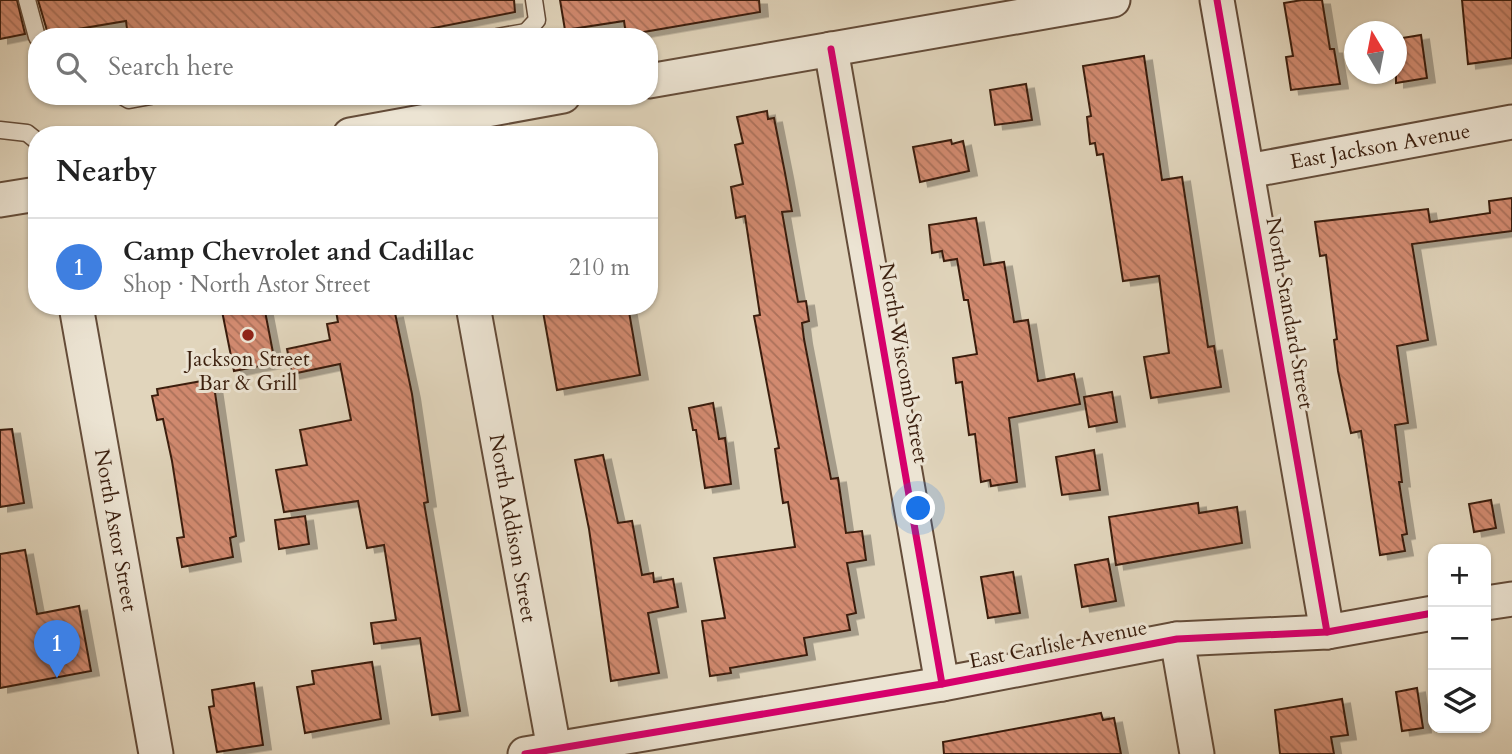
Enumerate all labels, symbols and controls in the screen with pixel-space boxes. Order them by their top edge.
north arrow [1344,21,1407,84]
search box [28,28,658,105]
icon: search [52,48,90,86]
text: Search here [108,49,234,84]
street label: East Jackson Avenue [1288,116,1472,177]
text: Nearby [56,151,157,192]
street label: North Standard Street [1258,215,1321,412]
text: Camp Chevrolet and Cadillac [123,234,474,269]
text: 1 [73,252,85,283]
text: 210 m [569,252,630,283]
street label: North Wiscomb Street [872,261,935,466]
text: Shop · North Astor Street [123,269,370,300]
marker: Jackson Street Bar & Grill [240,327,256,343]
place label: Jackson Street Bar & Grill [183,345,310,398]
street label: North Addison Street [482,432,543,625]
street label: North Astor Street [87,447,144,614]
your location [901,491,935,525]
map controls [1428,544,1491,733]
button: + [1428,544,1491,607]
button: − [1428,607,1491,670]
street label: East Carlisle Avenue [966,613,1150,676]
pin: 1 [34,620,80,678]
button: layers [1428,670,1491,733]

